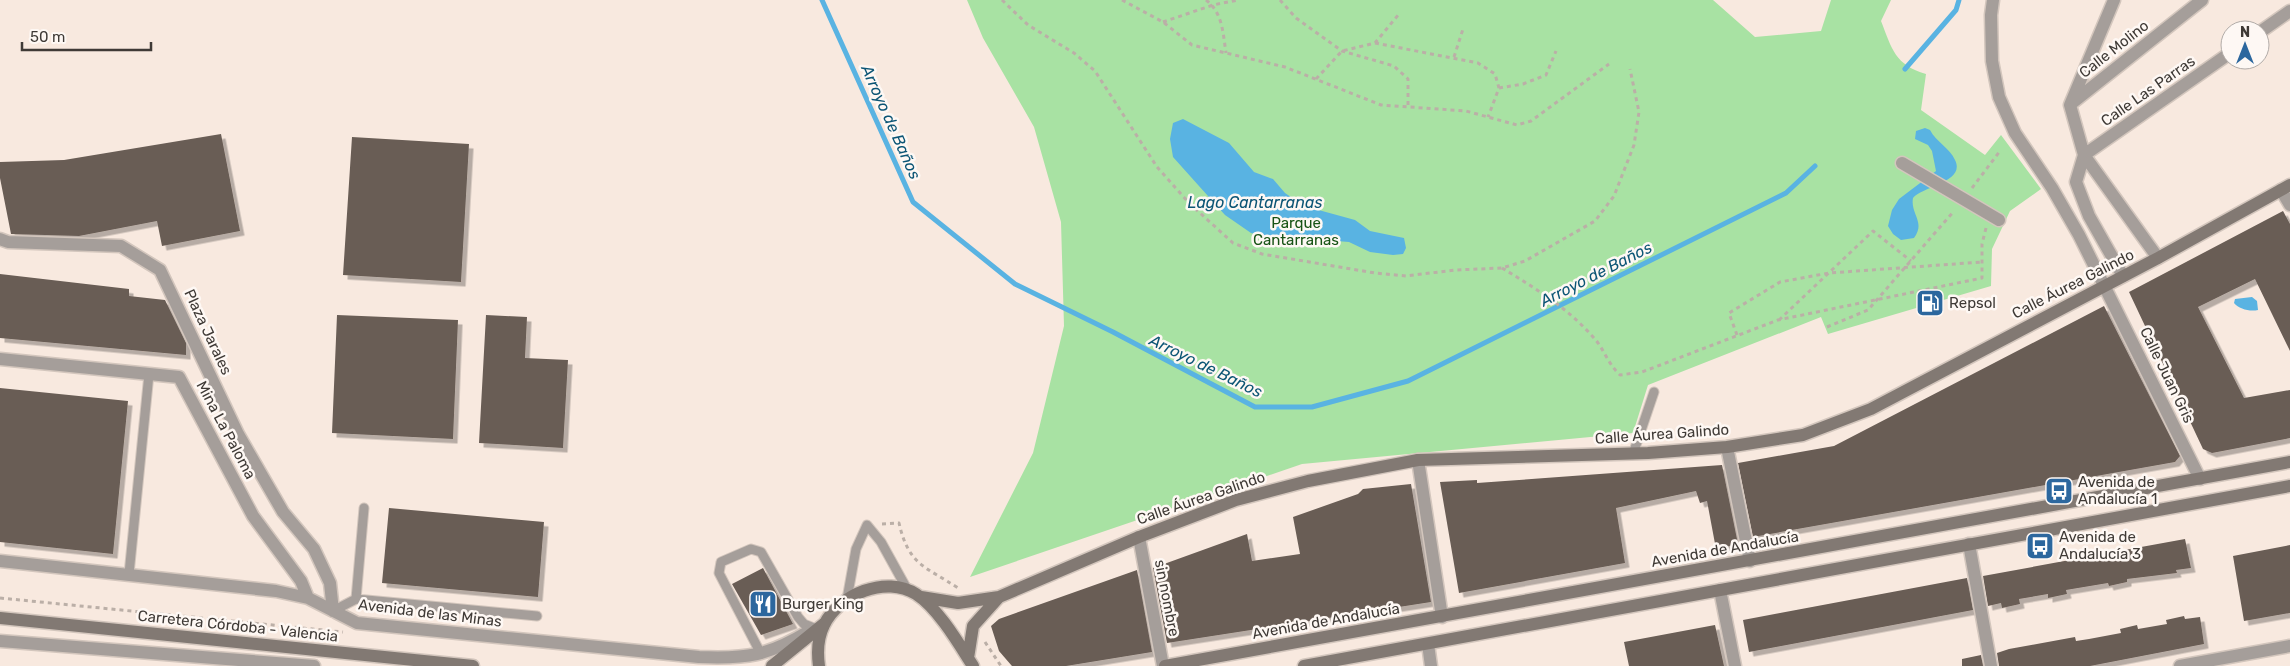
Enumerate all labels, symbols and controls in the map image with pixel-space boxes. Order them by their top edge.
street label: Calle Molino [2076,16,2152,82]
scale bar [22,20,151,52]
north arrow [2220,20,2270,70]
text: N [2240,24,2250,41]
text: 50 m [30,28,65,46]
street label: Calle Las Parras [2098,52,2199,130]
water label: Arroyo de Baños [857,61,925,182]
water label: Lago Cantarranas [1188,193,1322,212]
park label: Parque Cantarranas [1253,214,1339,249]
water label: Arroyo de Baños [1536,238,1655,311]
street label: Calle Áurea Galindo [2009,245,2137,323]
street label: Plaza Jarales [180,286,236,378]
fuel station icon: Repsol [1915,288,1945,318]
place label: Repsol [1949,294,1996,312]
street label: Calle Juan Gris [2136,324,2198,426]
water label: Arroyo de Baños [1146,330,1265,401]
street label: Mina La Paloma [193,378,259,482]
street label: Calle Áurea Galindo [1594,420,1730,448]
street label: Calle Áurea Galindo [1134,468,1268,528]
place label: Avenida de Andalucía 1 [2078,473,2157,508]
bus stop icon: Avenida de Andalucía 1 [2044,476,2074,506]
street label: Avenida de Andalucía [1650,527,1800,571]
place label: Avenida de Andalucía 3 [2059,528,2141,563]
bus stop icon: Avenida de Andalucía 3 [2025,531,2055,561]
street label: sin nombre [1151,558,1183,638]
restaurant icon: Burger King [748,589,778,619]
street label: Avenida de las Minas [357,595,503,631]
place label: Burger King [782,595,864,613]
street label: Avenida de Andalucía [1251,599,1401,643]
street label: Carretera Córdoba - Valencia [137,607,339,645]

